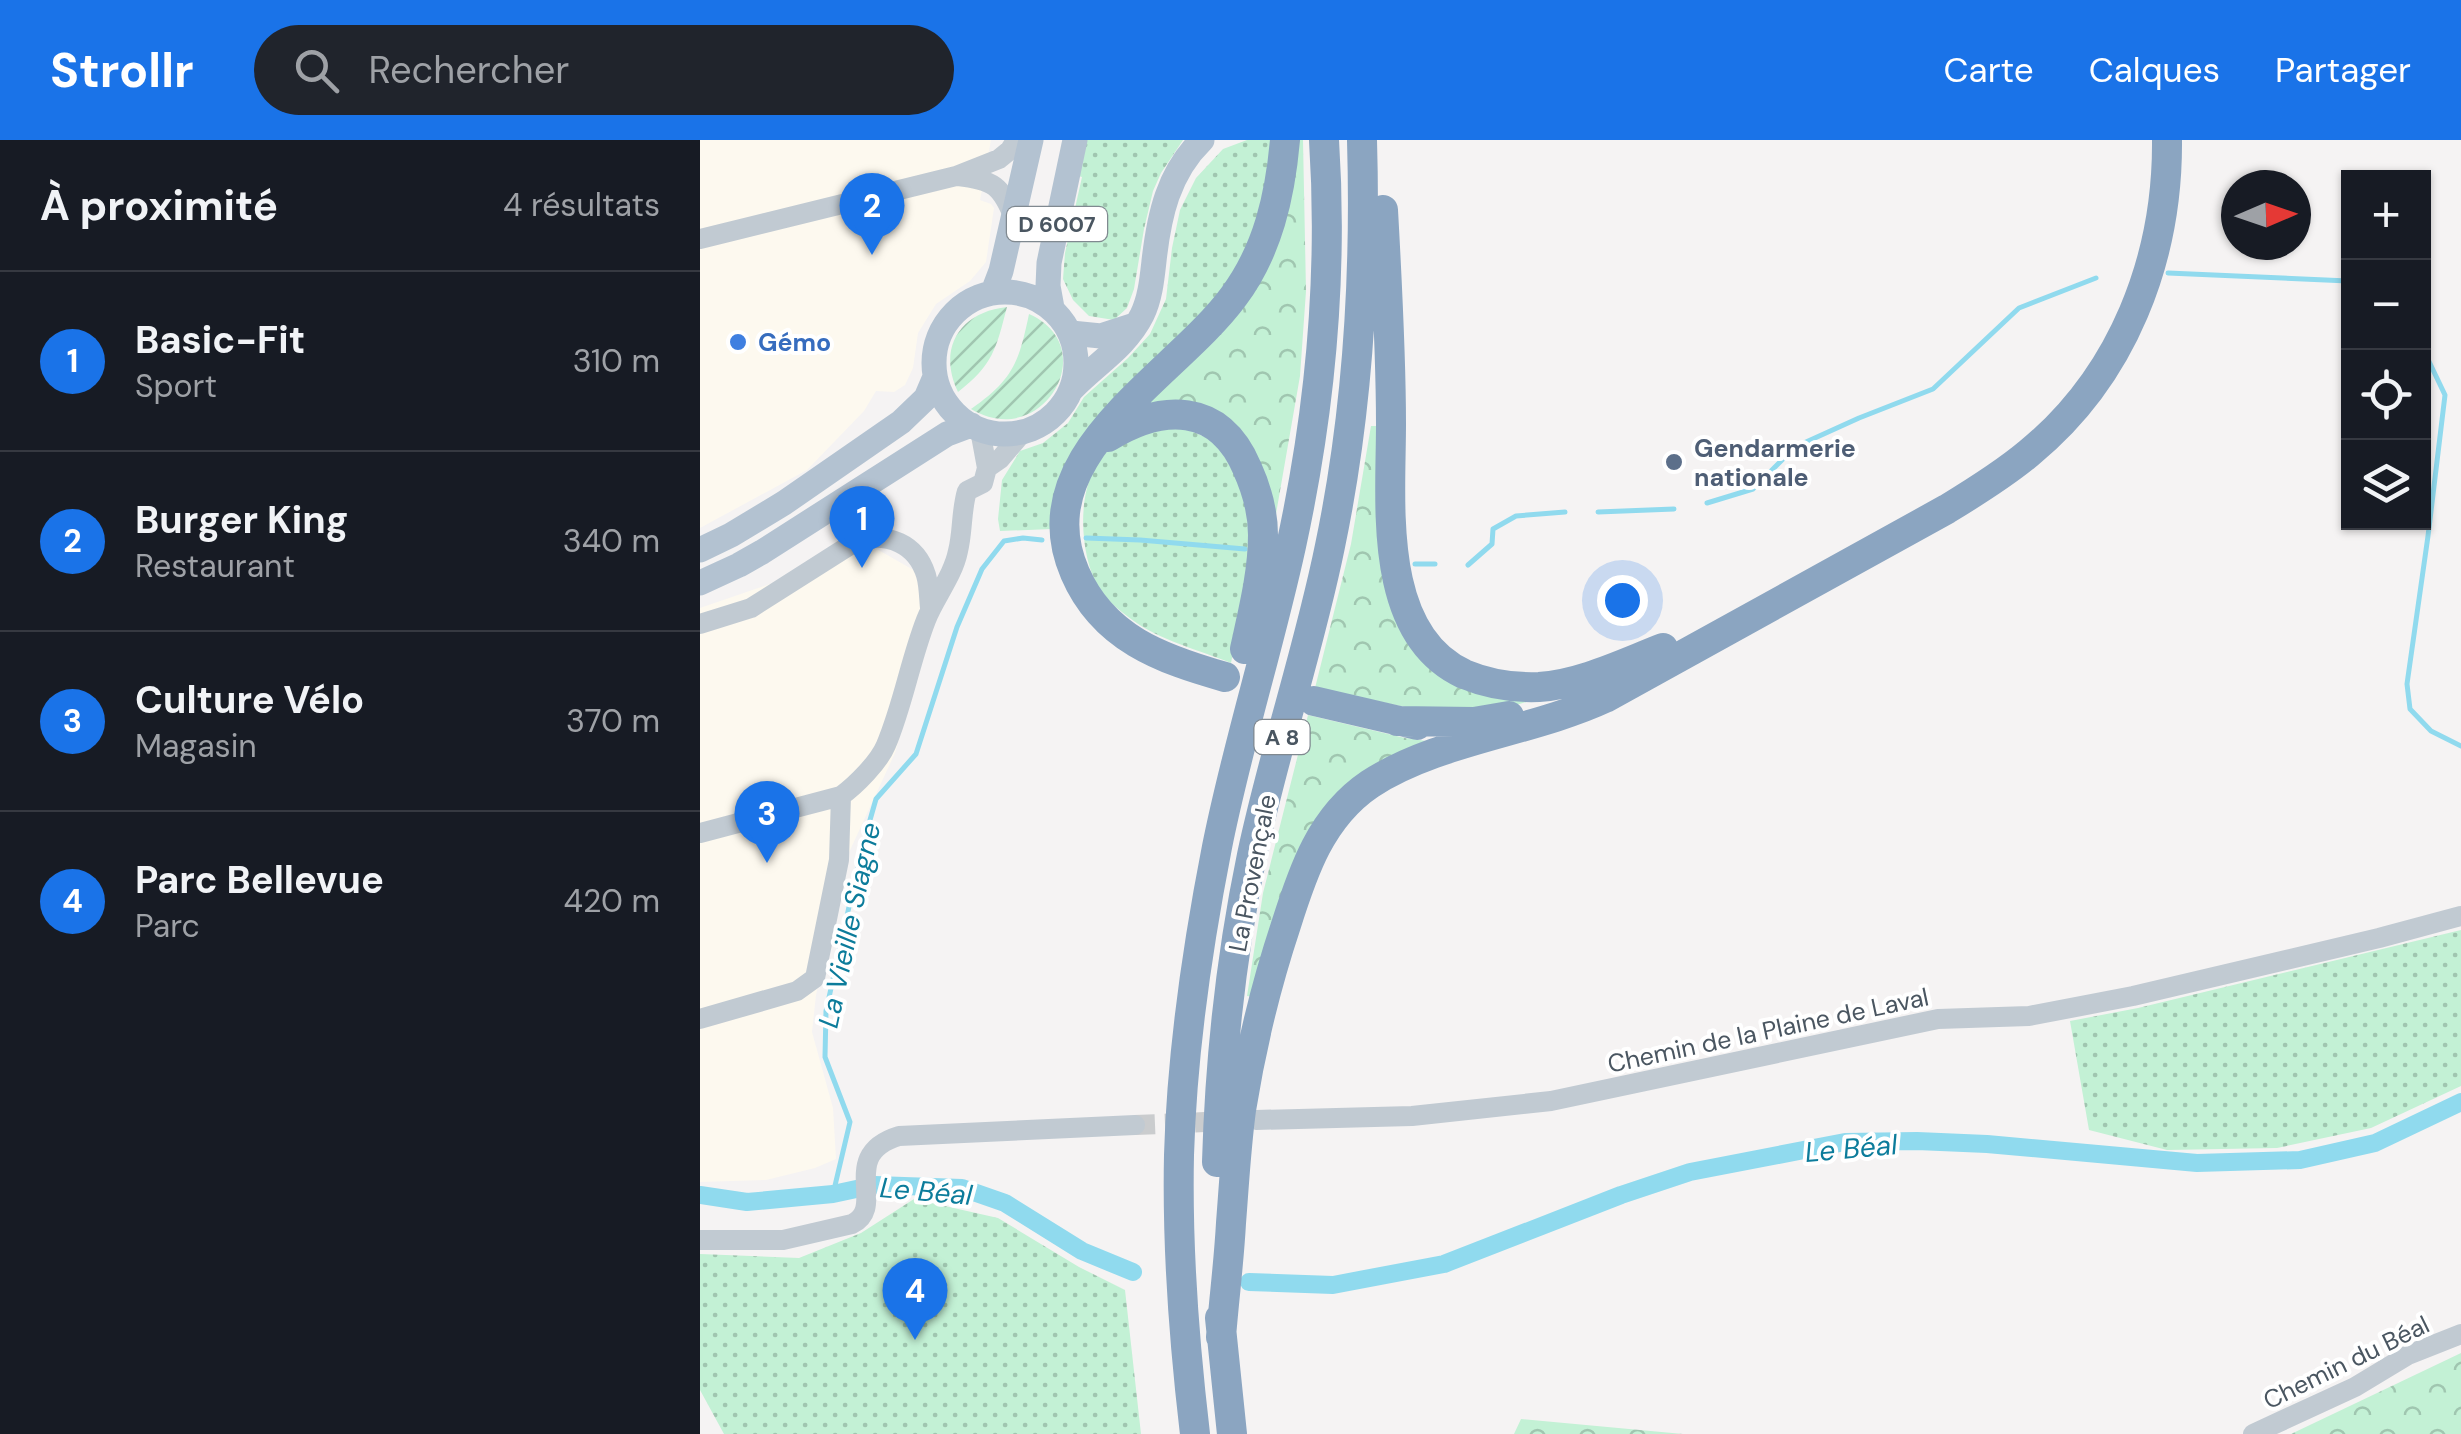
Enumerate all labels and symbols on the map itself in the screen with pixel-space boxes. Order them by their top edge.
north arrow [2221,170,2311,260]
pin: 2 [840,172,904,255]
road number: D 6007 [1007,207,1107,241]
place label: Gémo [758,326,831,359]
marker: Gémo [727,331,749,353]
place label: Gendarmerie nationale [1694,432,1856,494]
marker: Gendarmerie nationale [1663,451,1685,473]
pin: 1 [830,486,894,568]
your location [1597,575,1648,626]
road number: A 8 [1254,720,1310,754]
pin: 3 [734,780,800,863]
street label: La Provençale [1221,792,1284,955]
water label: La Vieille Siagne [810,819,889,1031]
street label: Chemin de la Plaine de Laval [1604,980,1932,1081]
water label: Le Béal [1803,1126,1900,1171]
water label: Le Béal [878,1169,974,1214]
pin: 4 [882,1258,948,1340]
street label: Chemin du Béal [2258,1308,2435,1417]

